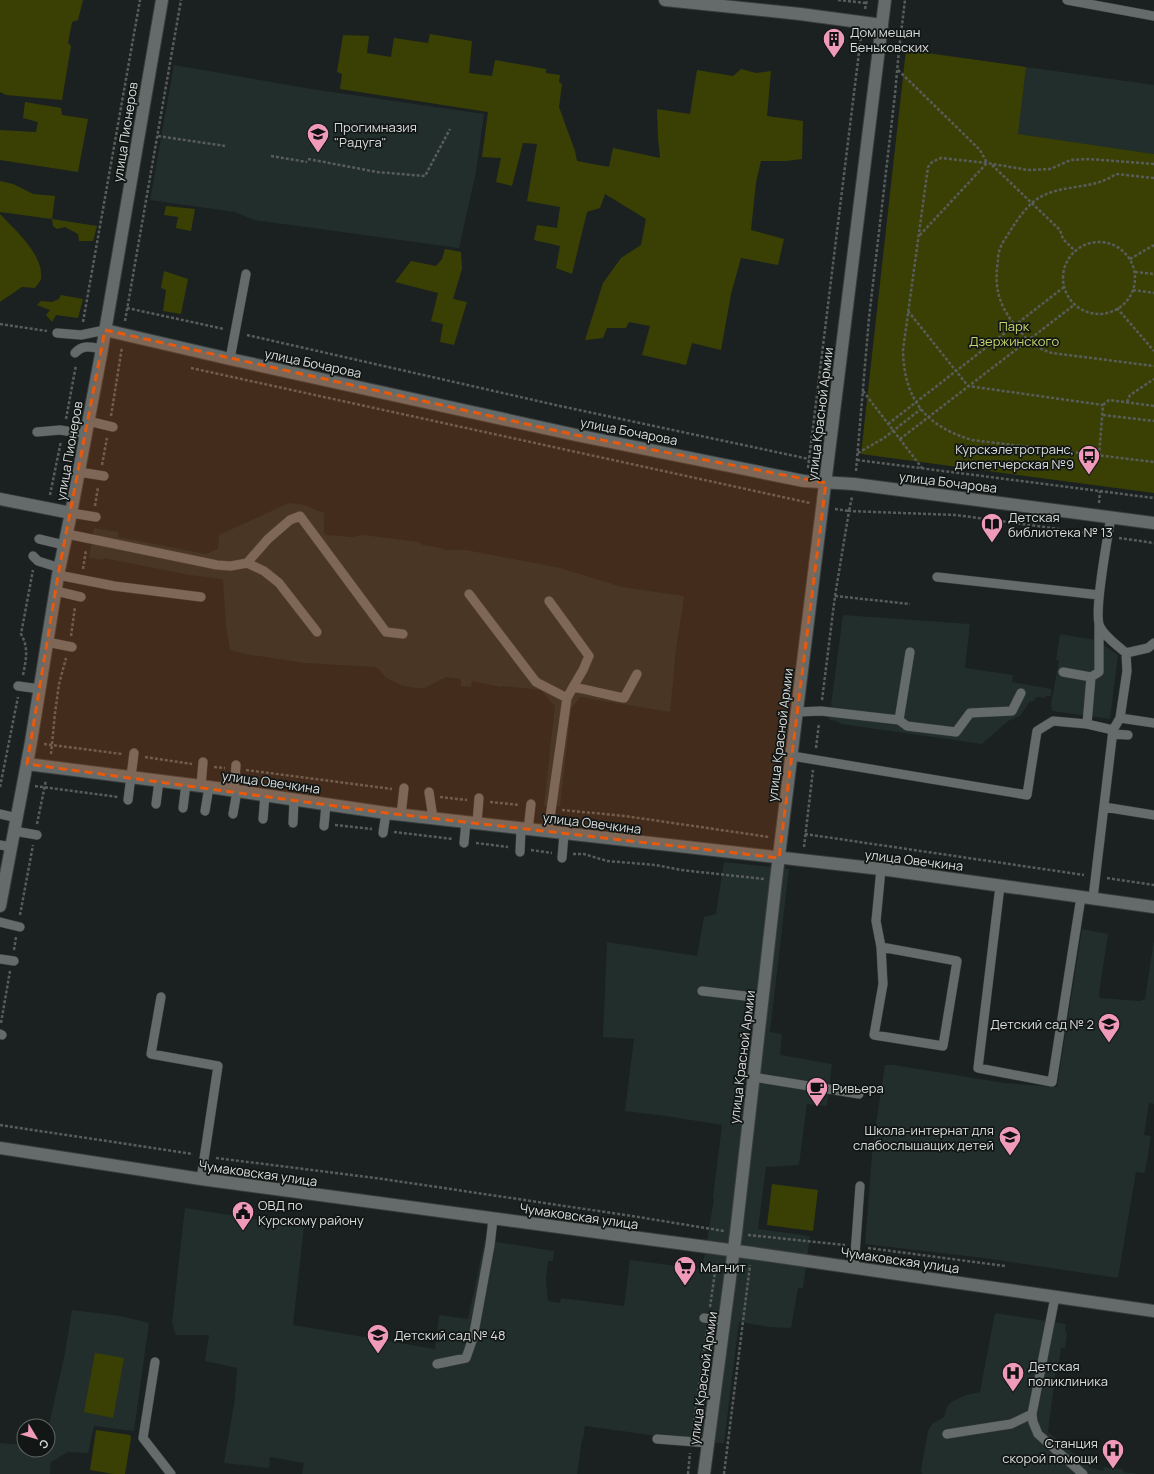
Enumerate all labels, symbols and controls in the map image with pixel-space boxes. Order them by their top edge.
place label: Дом мещан Беньковских [850,23,929,56]
building icon: Дом мещан Беньковских [821,26,847,59]
street label: улица Пионеров [108,81,142,183]
place label: Прогимназия "Радуга" [334,118,417,151]
school or university icon: Прогимназия "Радуга" [305,121,331,154]
park label: Парк Дзержинского [969,317,1059,350]
street label: улица Бочарова [263,344,363,382]
street label: улица Красной Армии [803,346,837,482]
street label: улица Пионеров [51,400,87,502]
street label: улица Бочарова [579,413,679,449]
place label: Курскэлетротранс, диспетчерская №9 [955,440,1074,473]
bus stop icon: Курскэлетротранс, диспетчерская №9 [1076,443,1102,476]
street label: улица Бочарова [898,467,998,497]
place label: Детская библиотека № 13 [1008,508,1113,541]
library icon: Детская библиотека № 13 [979,511,1005,544]
street label: улица Красной Армии [763,667,797,803]
street label: улица Овечкина [221,766,321,798]
street label: улица Овечкина [542,808,642,838]
street label: улица Овечкина [864,845,964,875]
street label: улица Красной Армии [725,989,759,1125]
school or university icon: Детский сад № 2 [1096,1011,1122,1044]
place label: Детский сад № 2 [990,1015,1094,1033]
cafe icon: Ривьера [804,1075,830,1108]
place label: Ривьера [832,1079,884,1097]
place label: Школа-интернат для слабослышащих детей [853,1121,994,1154]
school or university icon: Школа-интернат для слабослышащих детей [997,1124,1023,1157]
street label: Чумаковская улица [197,1156,319,1190]
place label: ОВД по Курскому району [258,1196,364,1229]
public building icon: ОВД по Курскому району [230,1199,256,1232]
street label: Чумаковская улица [518,1199,640,1233]
street label: Чумаковская улица [839,1243,961,1277]
supermarket icon: Магнит [672,1254,698,1287]
place label: Магнит [700,1258,746,1276]
street label: улица Красной Армии [685,1310,721,1446]
school or university icon: Детский сад № 48 [365,1322,391,1355]
place label: Детский сад № 48 [394,1326,506,1344]
place label: Детская поликлиника [1028,1357,1108,1390]
hospital icon: Детская поликлиника [1000,1360,1026,1393]
north arrow [16,1418,56,1458]
place label: Станция скорой помощи [1002,1434,1098,1467]
text: С [36,1437,53,1452]
hospital icon: Станция скорой помощи [1100,1437,1126,1470]

